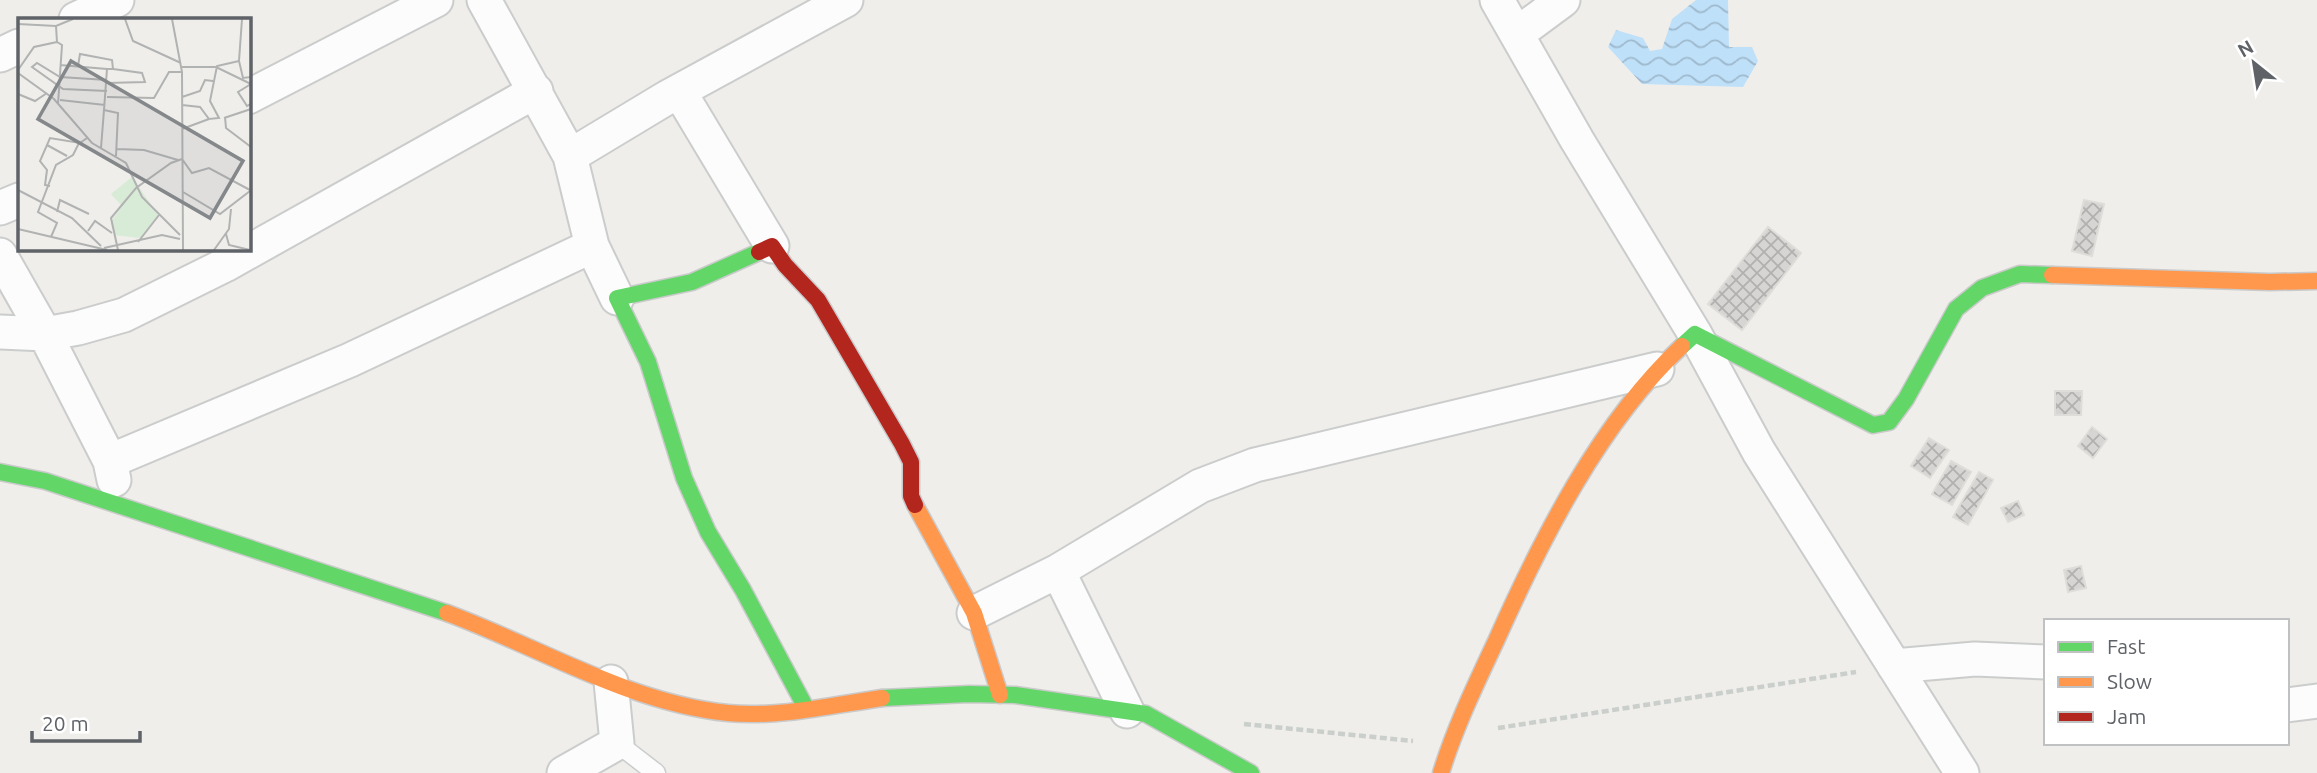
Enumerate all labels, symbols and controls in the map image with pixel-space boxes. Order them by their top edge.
inset map [18,18,250,250]
north arrow [2219,28,2289,98]
text: N [2234,35,2257,61]
legend [2044,619,2289,745]
text: Fast [2107,634,2145,658]
text: Slow [2107,669,2152,693]
scale bar [32,700,140,744]
text: Jam [2107,704,2146,728]
text: 20 m [42,711,89,735]

